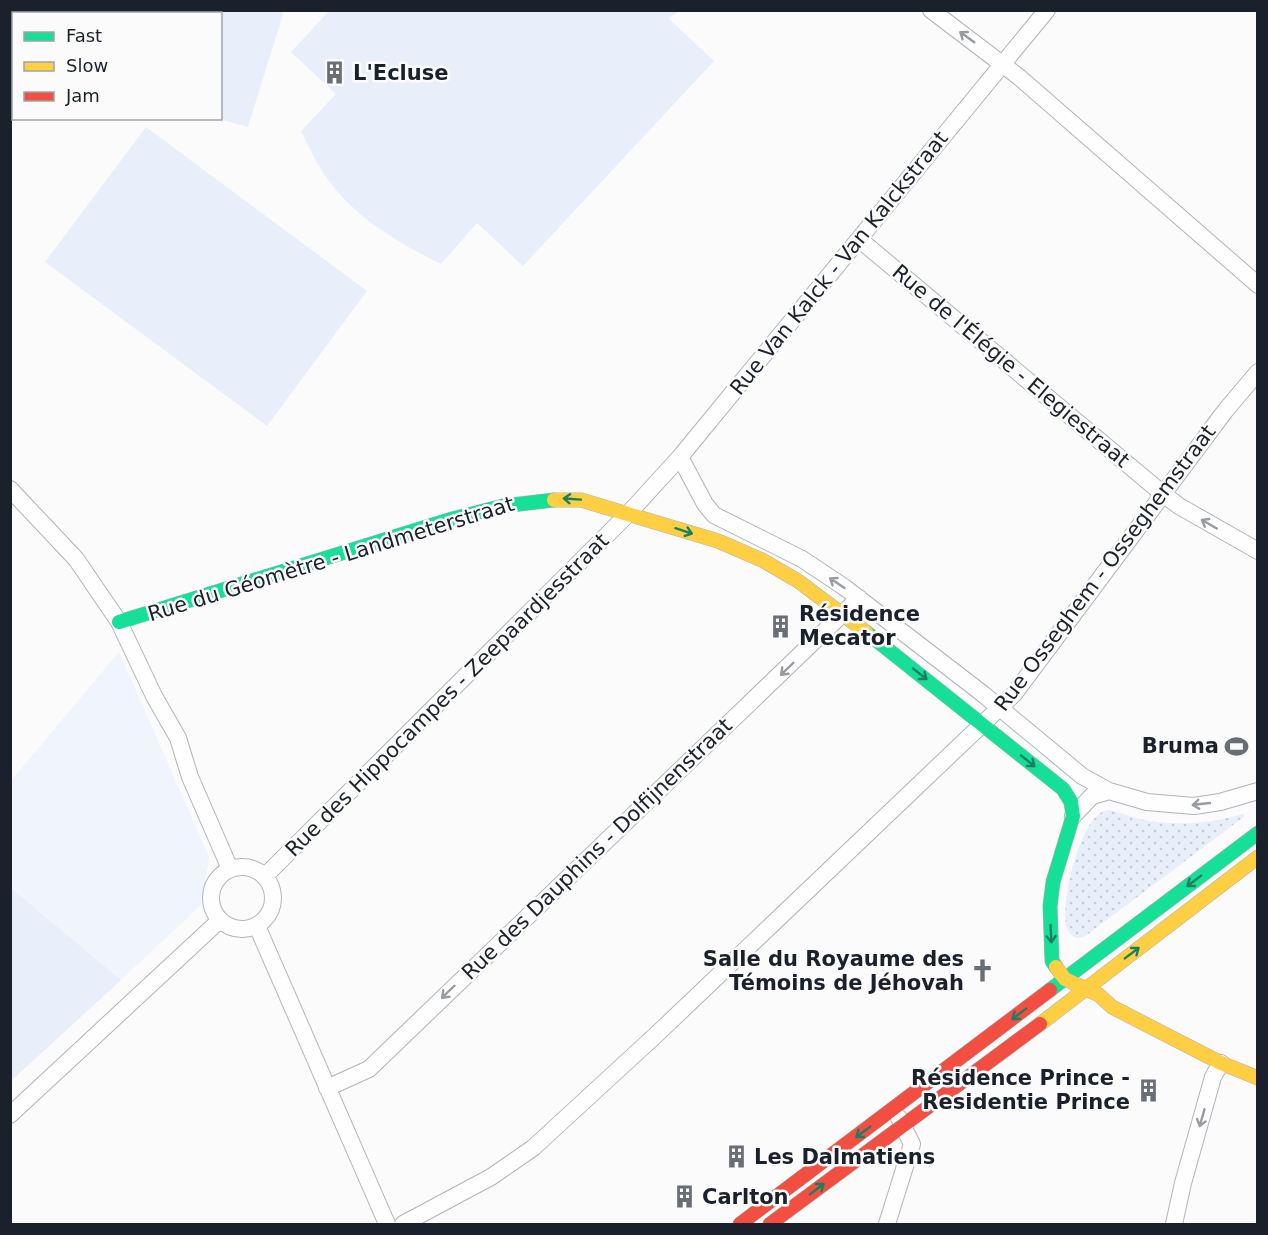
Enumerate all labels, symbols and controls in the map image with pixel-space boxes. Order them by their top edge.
legend [12,12,222,120]
text: Fast [66,25,102,46]
one-way arrow [960,30,976,43]
text: Slow [66,55,108,76]
building icon: L'Ecluse [322,60,348,86]
place label: L'Ecluse [353,61,449,85]
text: Jam [65,85,100,106]
street label: Rue Van Kalck - Van Kalckstraat [725,126,953,400]
street label: Rue de l'Élégie - Elegiestraat [888,259,1135,472]
street label: Rue Osseghem - Osseghemstraat [990,420,1220,716]
street label: Rue du Géomètre - Landmeterstraat [145,492,517,626]
one-way arrow [562,493,582,504]
one-way arrow [1201,517,1218,529]
one-way arrow [674,526,693,537]
street label: Rue des Hippocampes - Zeepaardjesstraat [281,529,613,861]
one-way arrow [829,577,846,589]
place label: Résidence Mecator [799,602,920,650]
building icon: Résidence Mecator [768,613,794,639]
one-way arrow [779,661,794,676]
one-way arrow [912,668,928,681]
street label: Rue des Dauphins - Dolfijnenstraat [457,713,737,985]
sports icon: Bruma [1224,733,1250,759]
place label: Bruma [1142,734,1219,758]
one-way arrow [1020,754,1036,767]
one-way arrow [1191,799,1211,810]
one-way arrow [1187,875,1203,887]
one-way arrow [1045,923,1056,943]
place label: Salle du Royaume des Témoins de Jéhovah [703,947,964,995]
one-way arrow [1123,947,1139,959]
church icon: Salle du Royaume des Témoins de Jéhovah [969,958,995,984]
one-way arrow [441,985,456,999]
one-way arrow [1011,1008,1027,1021]
place label: Résidence Prince - Residentie Prince [911,1066,1130,1114]
building icon: Résidence Prince - Residentie Prince [1135,1077,1161,1103]
one-way arrow [1195,1108,1207,1127]
one-way arrow [856,1126,872,1138]
building icon: Les Dalmatiens [723,1144,749,1170]
place label: Les Dalmatiens [754,1145,935,1169]
one-way arrow [808,1183,824,1195]
building icon: Carlton [671,1184,697,1210]
place label: Carlton [702,1185,789,1209]

